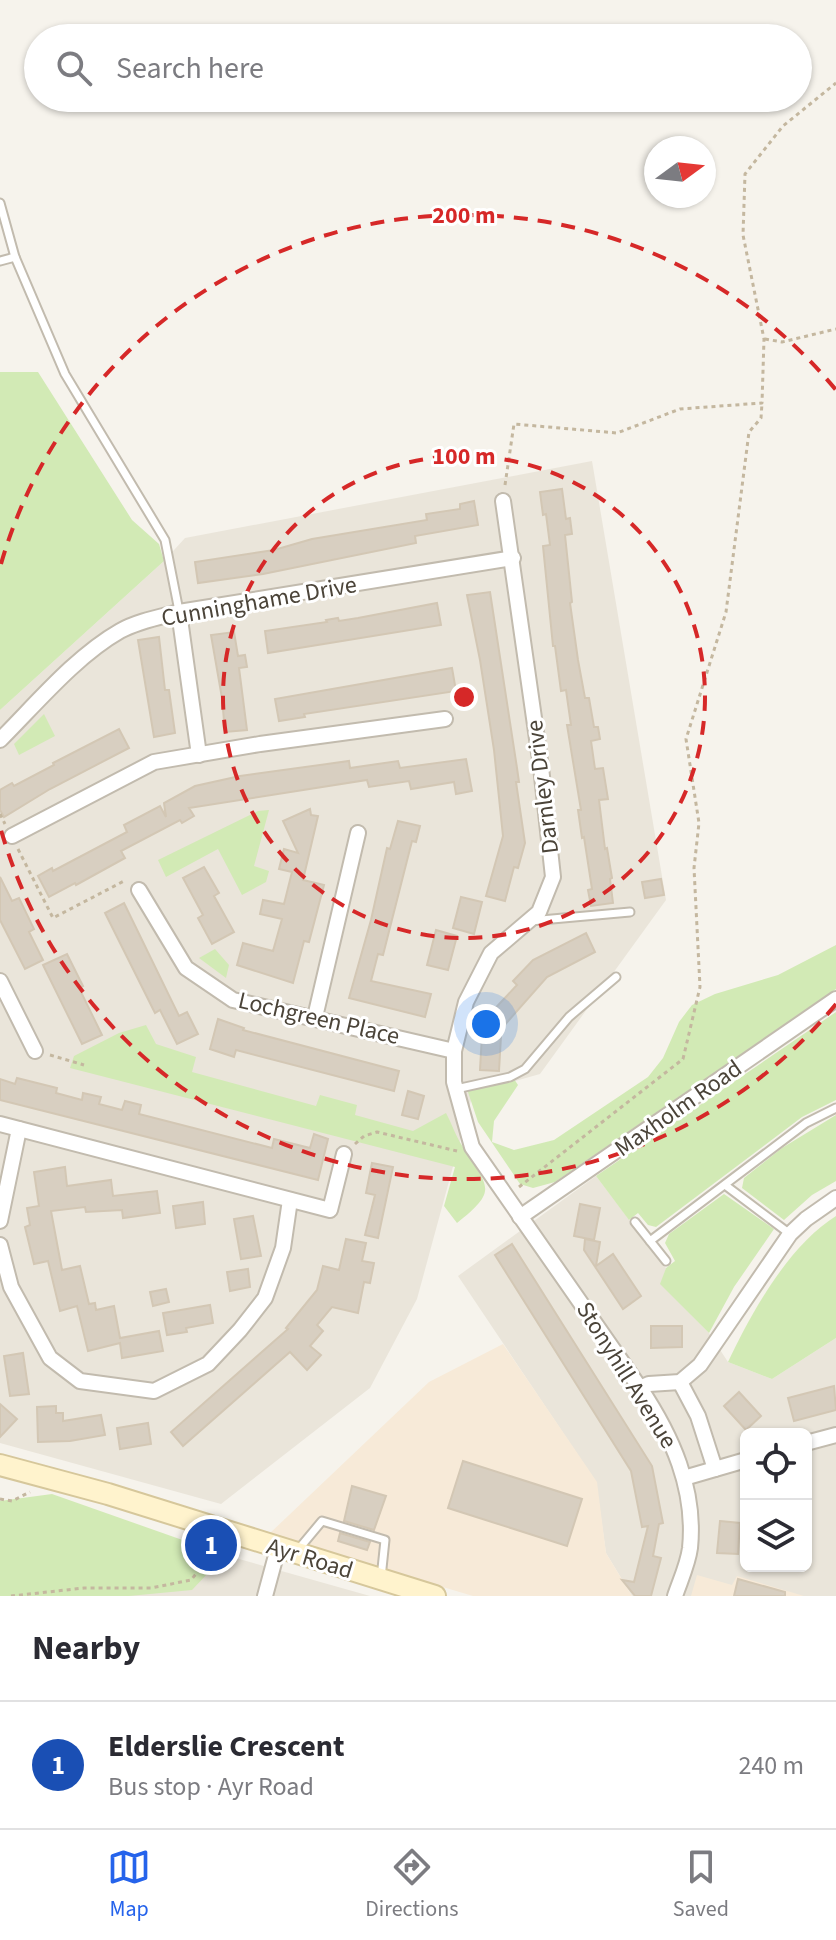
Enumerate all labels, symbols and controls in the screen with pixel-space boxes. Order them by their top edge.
search box [24,24,812,112]
icon: search [52,46,96,90]
text: Search here [116,47,264,90]
north arrow [644,136,716,208]
text: 200 m [432,198,496,233]
text: 100 m [432,439,496,474]
street label: Cunninghame Drive [159,567,359,636]
centre of rings [450,683,478,711]
street label: Darnley Drive [517,718,568,856]
street label: Lochgreen Place [235,983,403,1054]
your location [466,1004,506,1044]
street label: Maxholm Road [607,1051,749,1165]
street label: Stonyhill Avenue [567,1295,686,1455]
map controls [740,1428,812,1572]
button: locate [740,1428,812,1500]
button: layers [740,1500,812,1572]
pin: 1 [185,1515,237,1575]
street label: Ayr Road [262,1529,357,1588]
text: Nearby [32,1624,140,1673]
text: Elderslie Crescent [108,1725,344,1768]
text: 1 [51,1747,65,1784]
text: 240 m [738,1747,804,1784]
text: Bus stop · Ayr Road [108,1768,314,1805]
tab: Map [107,1845,151,1925]
tab: Directions [365,1845,458,1925]
tab: Saved [673,1845,729,1925]

